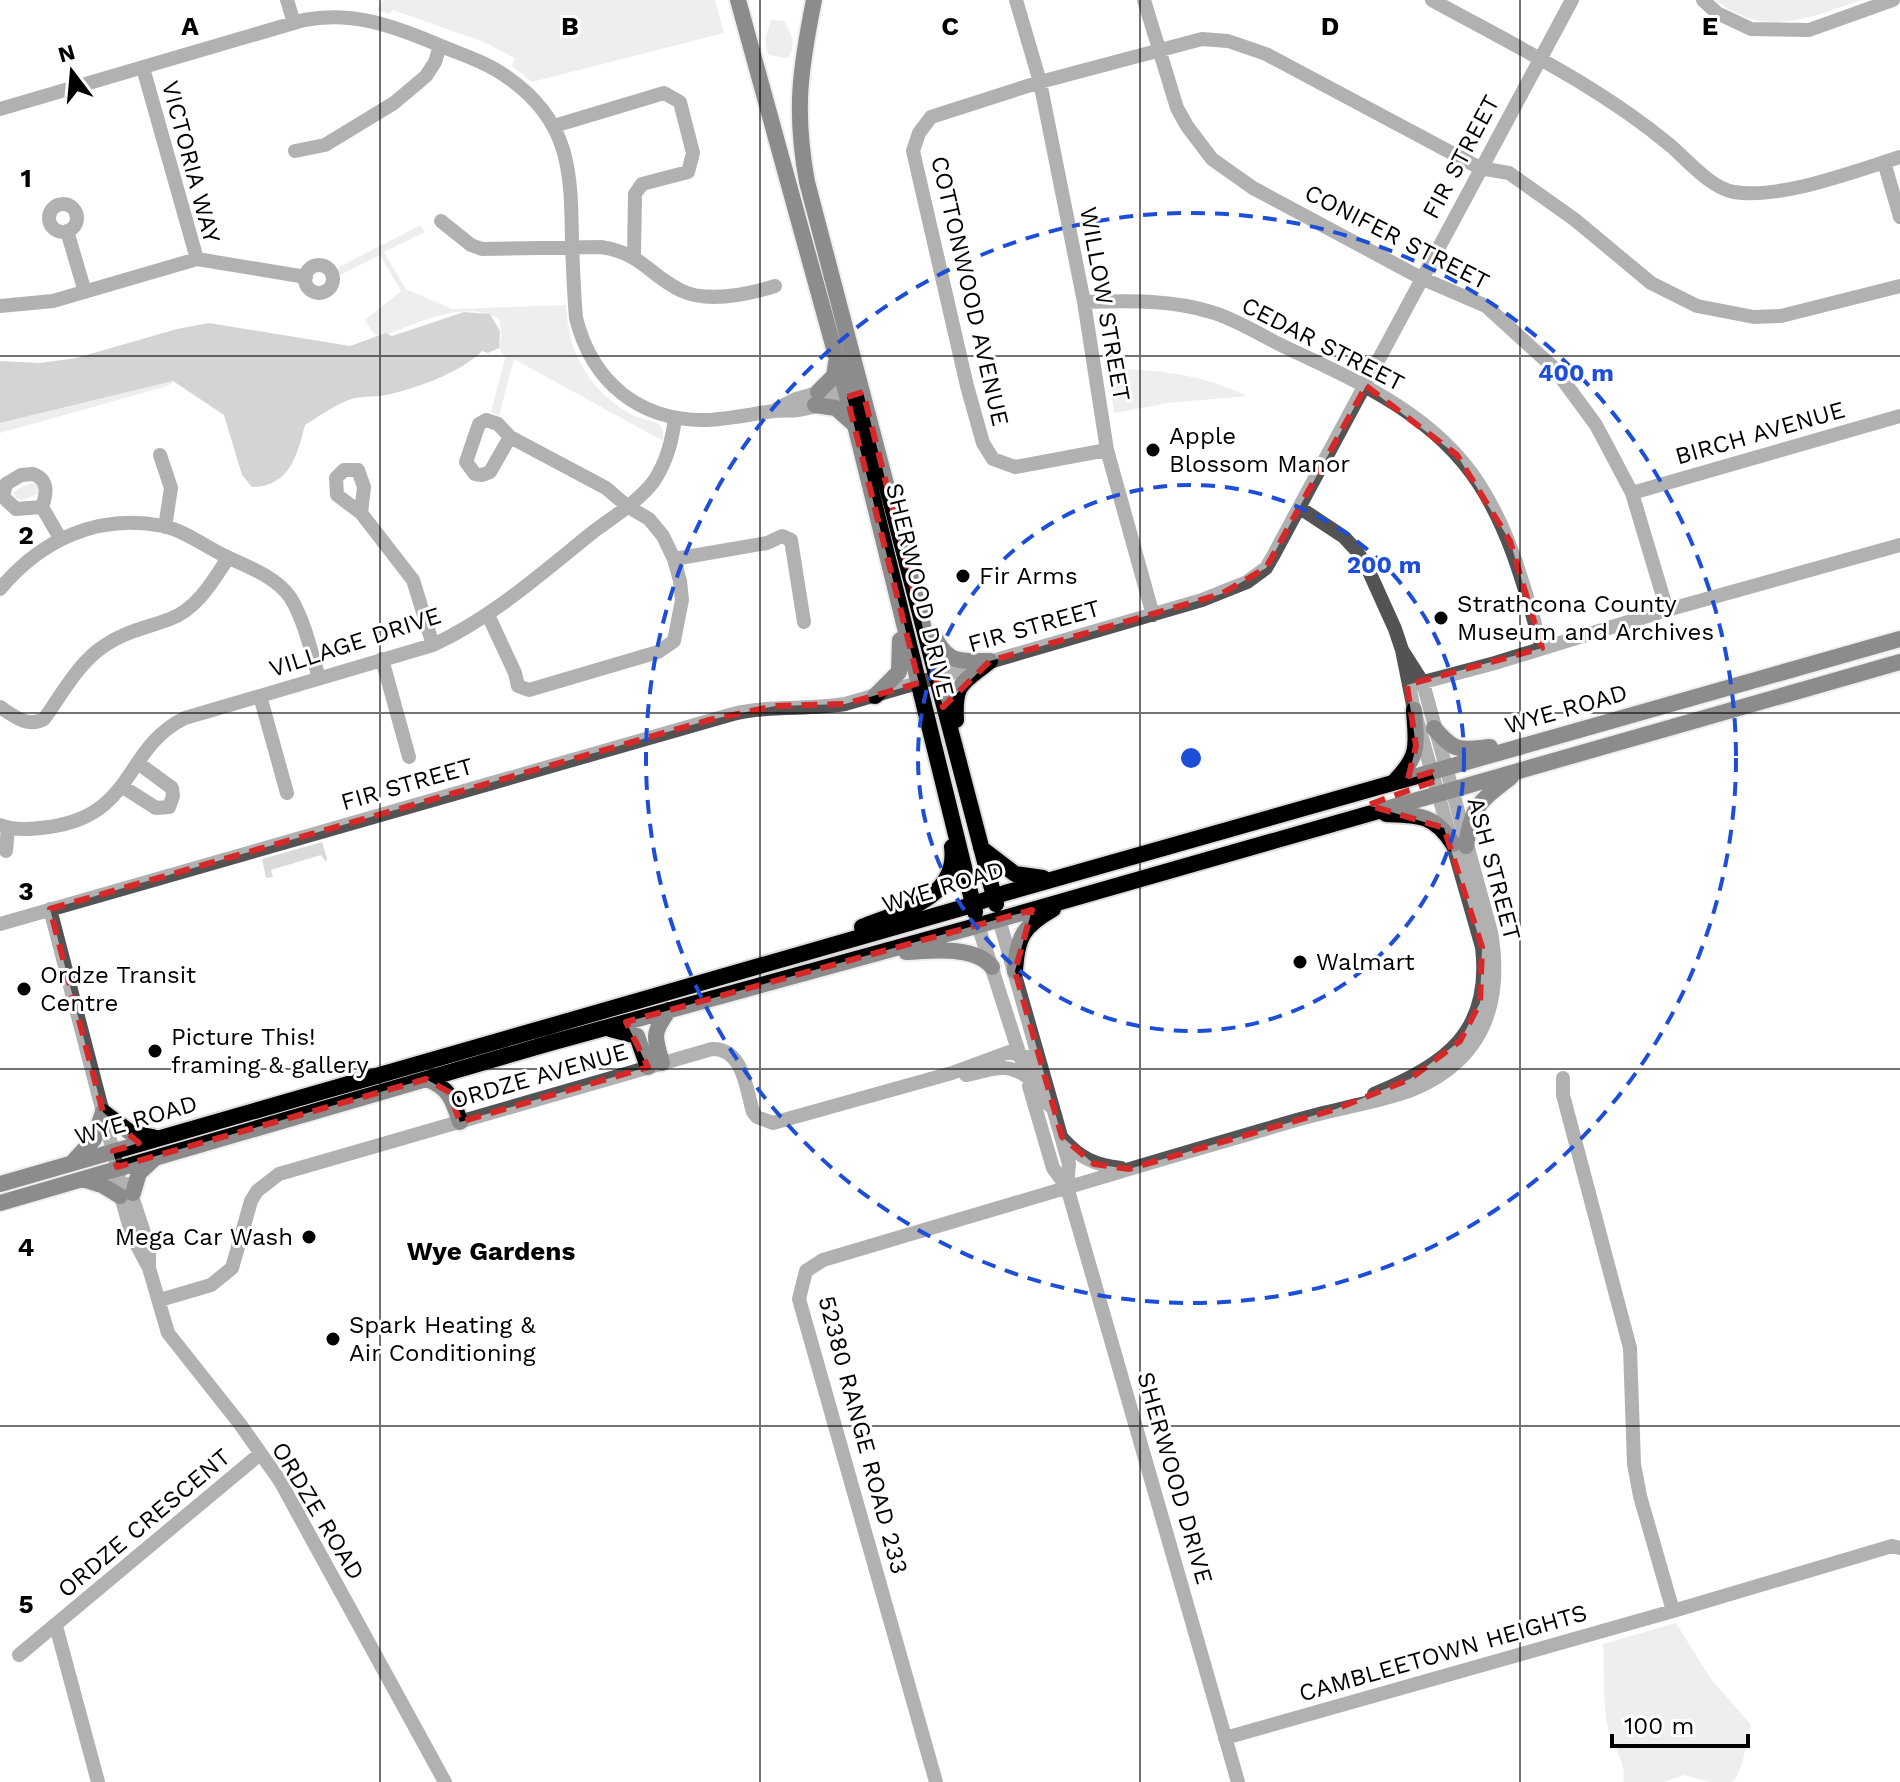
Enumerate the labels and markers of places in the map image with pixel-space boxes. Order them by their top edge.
place label: Apple Blossom Manor [1169,422,1350,478]
marker: Apple Blossom Manor [1144,441,1162,459]
place label: Fir Arms [979,562,1078,590]
marker: Fir Arms [954,567,972,585]
place label: Strathcona County Museum and Archives [1457,590,1714,646]
marker: Strathcona County Museum and Archives [1432,609,1450,627]
centre of rings [1177,744,1205,772]
place label: Walmart [1316,948,1415,976]
marker: Walmart [1291,953,1309,971]
place label: Ordze Transit Centre [40,961,196,1017]
marker: Ordze Transit Centre [15,980,33,998]
place label: Picture This! framing & gallery [171,1023,369,1079]
marker: Picture This! framing & gallery [146,1042,164,1060]
place label: Mega Car Wash [115,1223,293,1251]
marker: Mega Car Wash [300,1228,318,1246]
place label: Spark Heating & Air Conditioning [349,1311,537,1367]
marker: Spark Heating & Air Conditioning [324,1330,342,1348]

